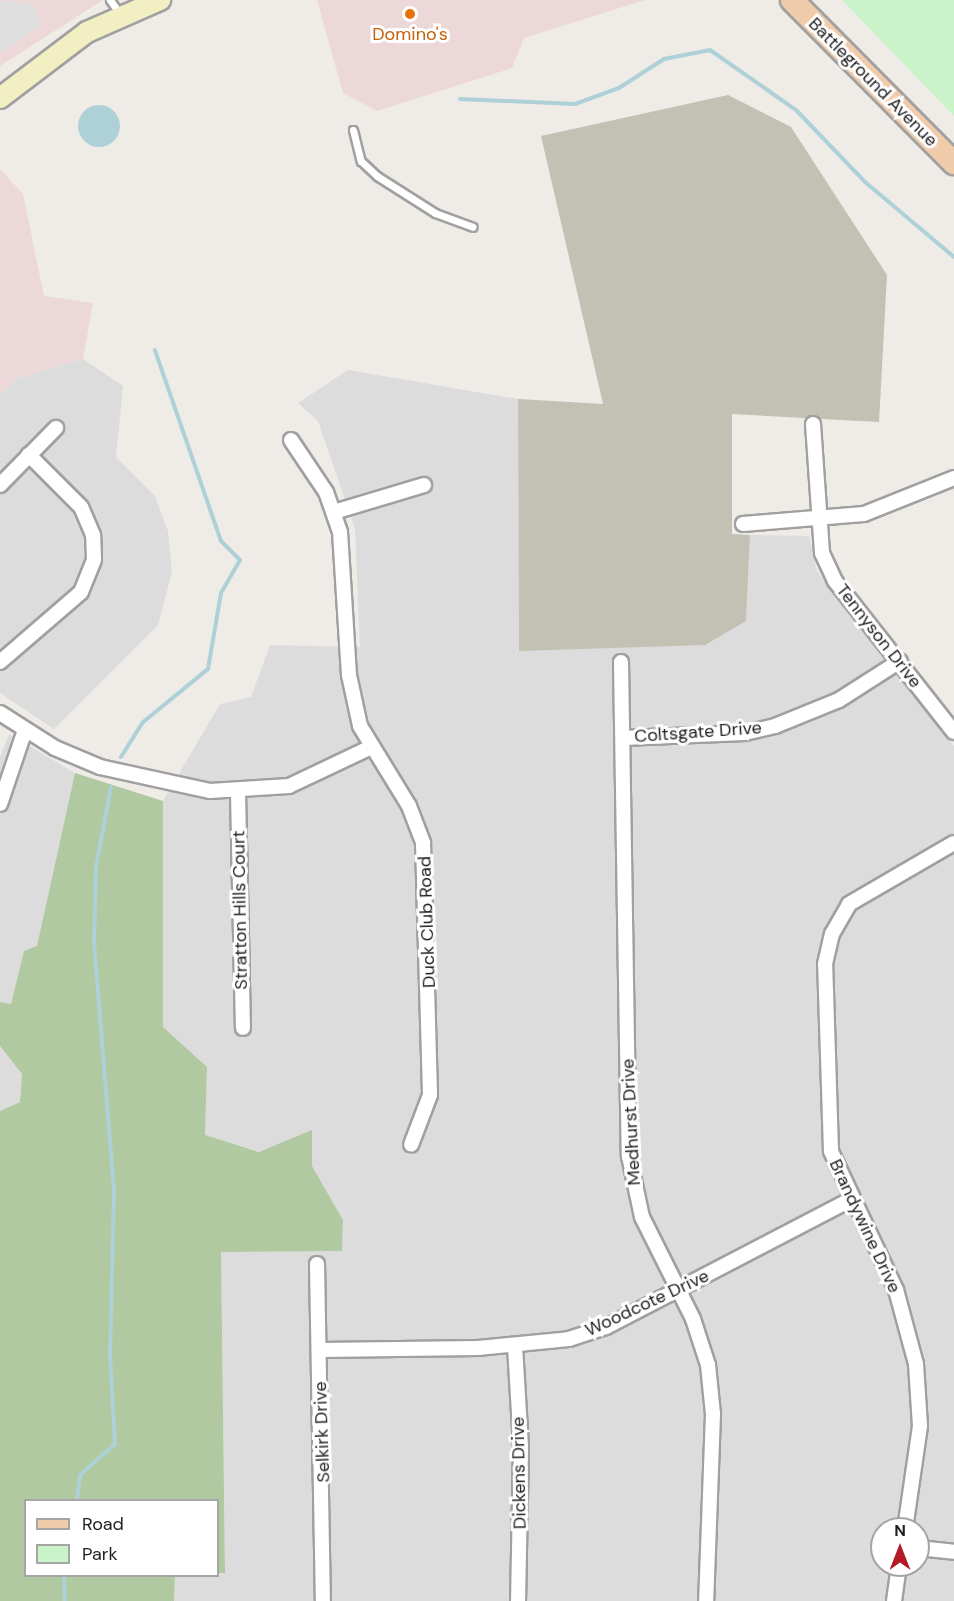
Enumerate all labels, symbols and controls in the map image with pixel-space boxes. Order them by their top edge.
marker: Domino's [403,7,417,21]
street label: Battleground Avenue [804,13,942,151]
place label: Domino's [372,23,448,45]
street label: Tennyson Drive [832,580,926,692]
street label: Coltsgate Drive [634,717,762,747]
street label: Stratton Hills Court [228,830,252,990]
street label: Duck Club Road [414,856,440,988]
street label: Medhurst Drive [617,1058,645,1186]
street label: Brandywine Drive [825,1156,905,1296]
street label: Woodcote Drive [582,1265,712,1341]
street label: Selkirk Drive [309,1381,335,1483]
street label: Dickens Drive [507,1417,531,1529]
legend [24,1499,219,1577]
text: Road [82,1512,124,1536]
north arrow [870,1517,930,1577]
text: N [894,1520,906,1541]
text: Park [82,1542,118,1566]

